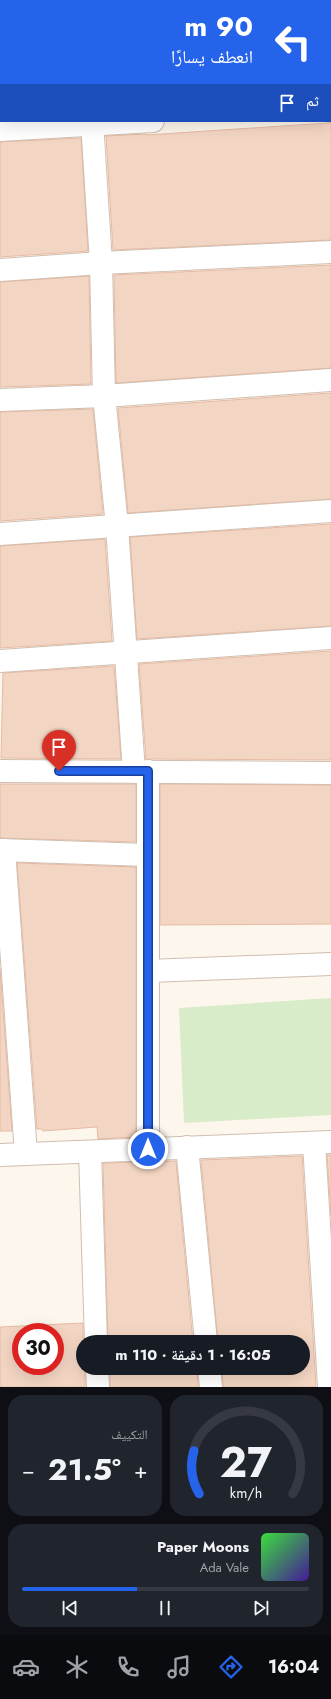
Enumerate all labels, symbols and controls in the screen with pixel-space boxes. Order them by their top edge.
text: 90 m [184,6,253,47]
icon: left [267,16,319,68]
text: انعطف يسارًا [171,44,253,70]
text: ثم [306,90,319,112]
icon: arrive [276,92,298,114]
pin [42,730,76,771]
icon: arrive [48,736,70,758]
position arrow [127,1128,169,1170]
speed limit sign: 30 [12,1323,64,1375]
text: 16:05 · 1 دقيقة · 110 m [115,1344,271,1366]
text: التكييف [111,1425,148,1444]
text: 27 [220,1431,272,1492]
text: 21.5° [48,1448,121,1491]
text: − [22,1454,35,1486]
text: + [134,1454,147,1486]
text: km/h [230,1482,262,1502]
text: Paper Moons [157,1536,249,1558]
text: Ada Vale [200,1558,249,1577]
icon: previous [59,1597,81,1619]
icon: pause [154,1597,176,1619]
icon: next [250,1597,272,1619]
icon: car [12,1653,40,1681]
icon: climate [63,1653,91,1681]
icon: phone [114,1653,142,1681]
icon: music [165,1653,193,1681]
icon: directions [217,1653,245,1681]
text: 16:04 [268,1654,319,1680]

